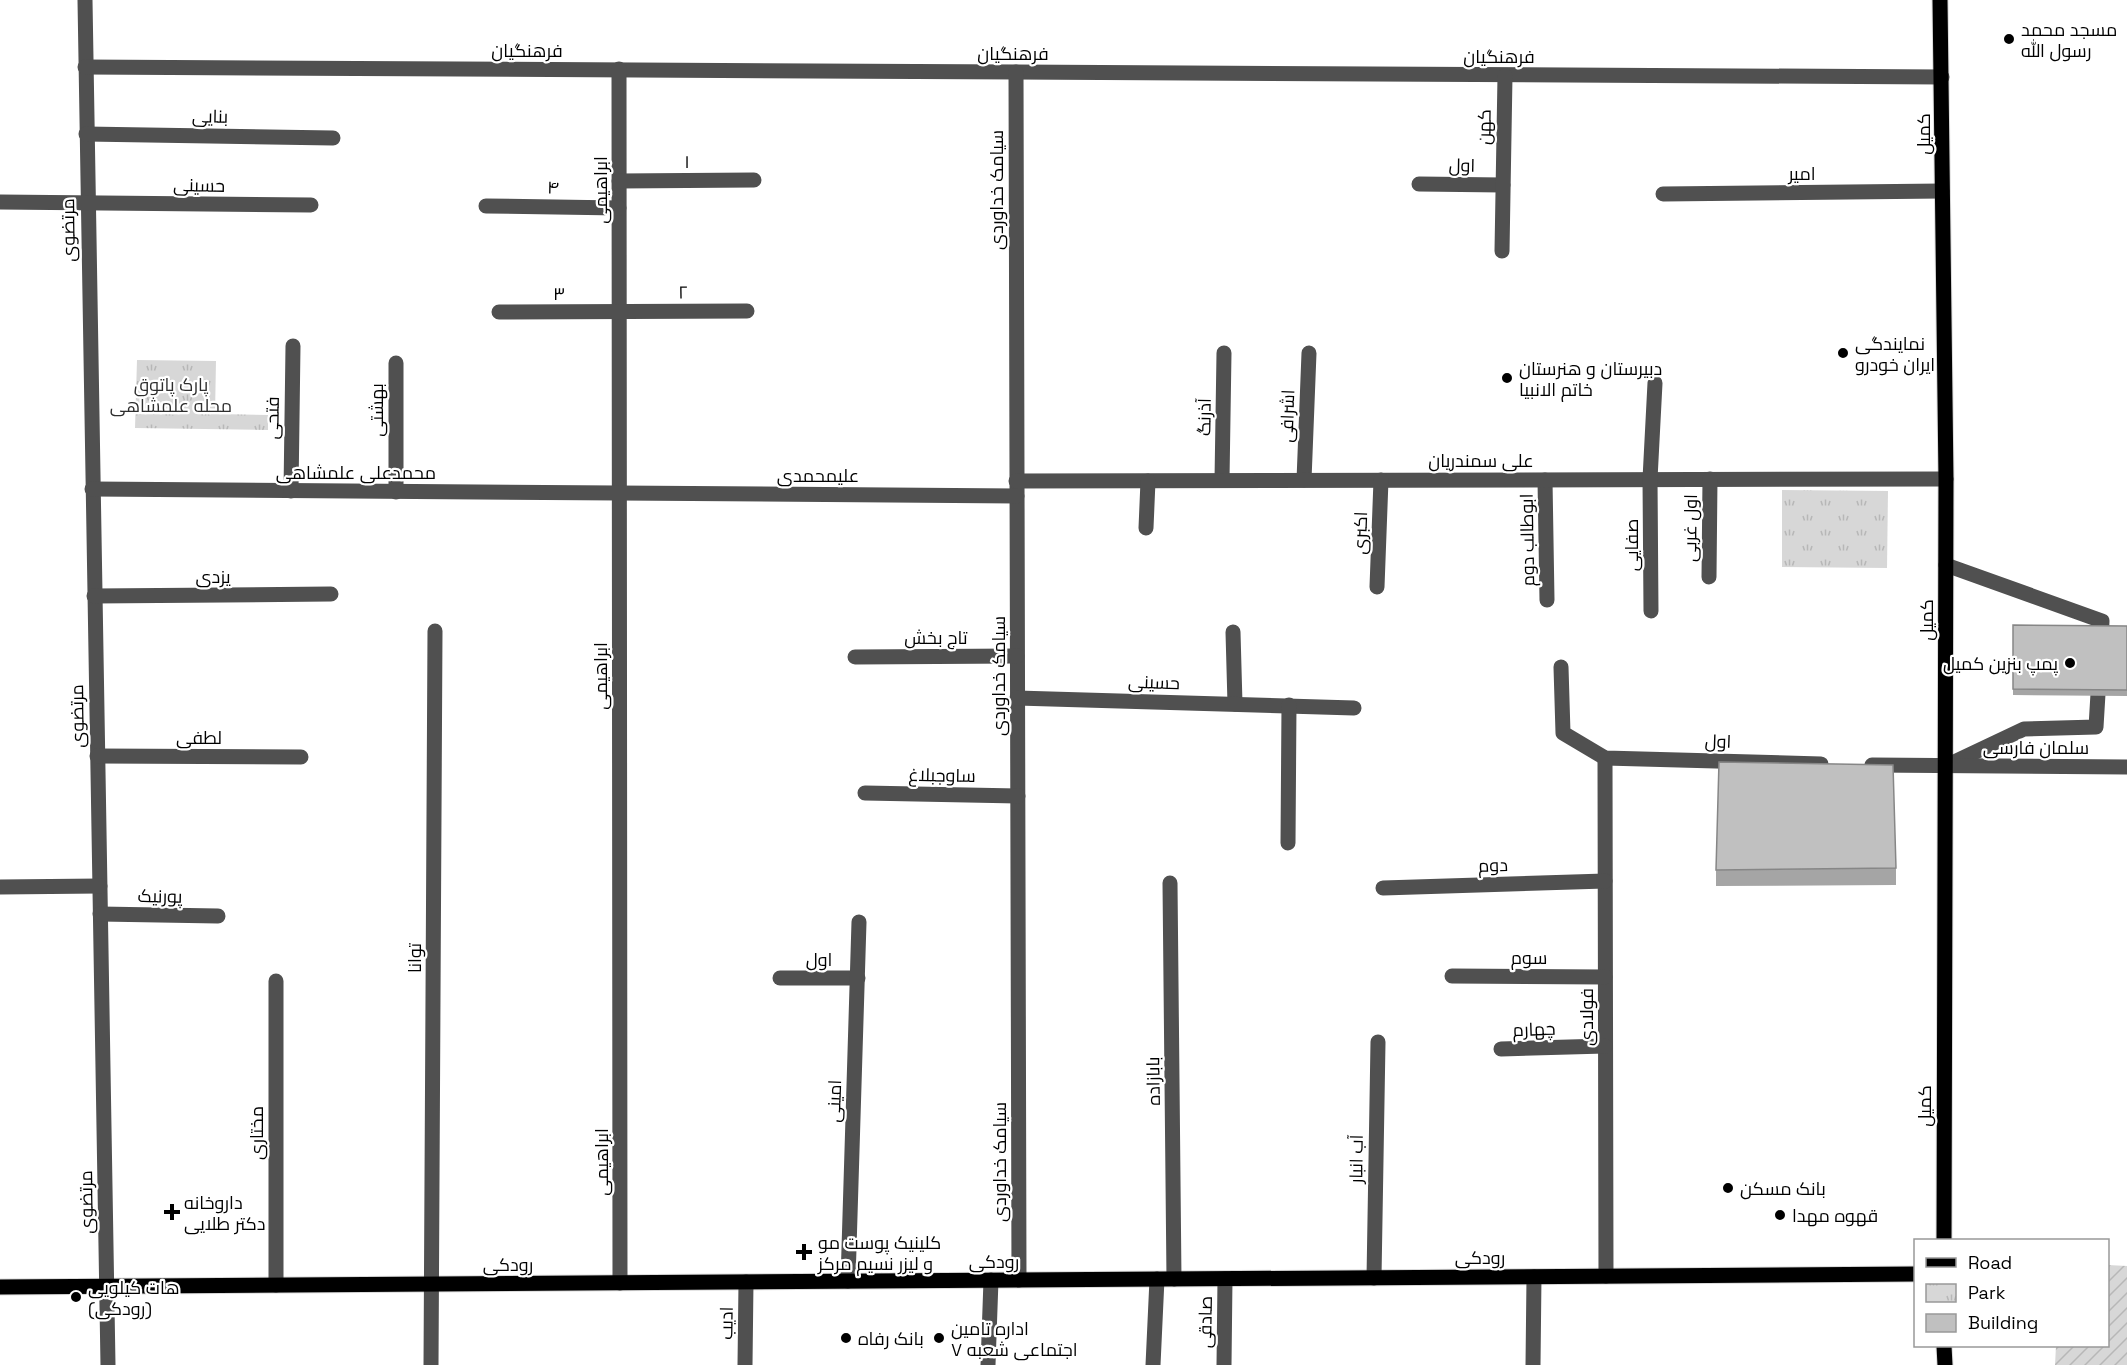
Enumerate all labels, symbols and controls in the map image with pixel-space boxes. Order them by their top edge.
place label: مسجد محمد رسول الله [2021,18,2117,62]
marker: مسجد محمد رسول الله [2002,32,2016,46]
street label: فرهنگیان [491,39,563,62]
street label: فرهنگیان [977,42,1049,65]
street label: فرهنگیان [1463,45,1535,68]
street label: بنایی [192,104,228,128]
street label: کهن [1472,109,1496,145]
street label: کمیل [1912,113,1935,155]
street label: سیامک خداوردی [985,130,1008,250]
street label: ۱ [684,150,690,173]
street label: اول [1448,153,1476,177]
street label: ابراهیمی [589,156,612,224]
street label: امیر [1787,162,1816,185]
street label: حسینی [173,173,225,197]
street label: ۴ [547,175,559,199]
street label: مرتضوی [56,198,80,262]
street label: ۲ [678,280,688,304]
street label: ۳ [553,282,565,305]
place label: نمایندگی ایران خودرو [1855,332,1935,376]
marker: نمایندگی ایران خودرو [1836,346,1850,360]
place label: دبیرستان و هنرستان خاتم الانبیا [1519,357,1662,402]
marker: دبیرستان و هنرستان خاتم الانبیا [1500,371,1514,385]
park label: پارک پاتوق محله علمشاهی [110,373,232,417]
street label: بهشتی [365,383,388,437]
street label: اشرافی [1275,389,1299,443]
street label: فتحی [260,396,284,440]
street label: آذرنگ [1192,398,1216,436]
street label: علی سمندریان [1428,449,1534,472]
street label: محمدعلی علمشاهی [276,461,436,484]
street label: علیمحمدی [777,464,859,487]
street label: ابوطالب دوم [1515,493,1540,587]
street label: اول غربی [1678,494,1702,562]
street label: اکبری [1348,511,1372,555]
street label: صفایی [1620,519,1643,571]
street label: یزدی [195,565,231,588]
street label: کمیل [1915,599,1938,641]
street label: سیامک خداوردی [987,616,1010,736]
street label: تاج بخش [904,626,968,650]
street label: ابراهیمی [589,642,612,710]
place label: پمپ بنزین کمیل [1943,652,2058,676]
marker: پمپ بنزین کمیل [2063,656,2077,670]
street label: حسینی [1128,670,1180,694]
street label: مرتضوی [65,684,89,748]
street label: لطفی [176,726,222,749]
street label: اول [1704,729,1732,753]
street label: سلمان فارسی [1983,736,2089,759]
street label: ساوجبلاغ [908,763,976,788]
street label: دوم [1478,853,1508,878]
street label: پورنیک [137,884,183,909]
street label: توانا [403,943,426,973]
street label: سوم [1511,946,1547,970]
street label: اول [806,948,832,971]
street label: فولادی [1575,988,1598,1046]
street label: چهارم [1512,1017,1556,1042]
street label: بابازاده [1141,1056,1165,1106]
street label: امینی [822,1079,846,1123]
street label: کمیل [1913,1085,1936,1127]
street label: سیامک خداوردی [988,1102,1011,1222]
street label: مختاری [245,1106,268,1160]
street label: ابراهیمی [590,1128,613,1196]
street label: آب انبار [1344,1134,1368,1185]
street label: مرتضوی [74,1170,98,1234]
place label: بانک مسکن [1740,1177,1826,1200]
marker: بانک مسکن [1721,1181,1735,1195]
place label: داروخانه دکتر طلایی [184,1191,265,1235]
place label: قهوه مهدا [1792,1204,1878,1227]
marker: داروخانه دکتر طلایی [165,1205,179,1219]
marker: قهوه مهدا [1773,1208,1787,1222]
place label: کلینیک پوست مو و لیزر نسیم مرکز [817,1231,941,1276]
legend [1914,1239,2109,1347]
marker: کلینیک پوست مو و لیزر نسیم مرکز [795,1243,813,1261]
street label: رودکی [1455,1246,1505,1269]
street label: رودکی [969,1250,1019,1273]
text: Road [1968,1251,2012,1274]
street label: رودکی [483,1253,533,1276]
place label: هات کیلویی (رودکی) [88,1276,180,1320]
text: Park [1968,1281,2006,1304]
marker: هات کیلویی (رودکی) [69,1290,83,1304]
street label: صادقی [1193,1296,1217,1348]
street label: ادیب [714,1306,738,1340]
text: Building [1968,1311,2038,1334]
place label: اداره تامین اجتماعی شعبه ۷ [951,1317,1078,1361]
place label: بانک رفاه [858,1327,924,1350]
marker: بانک رفاه [839,1331,853,1345]
marker: اداره تامین اجتماعی شعبه ۷ [932,1331,946,1345]

